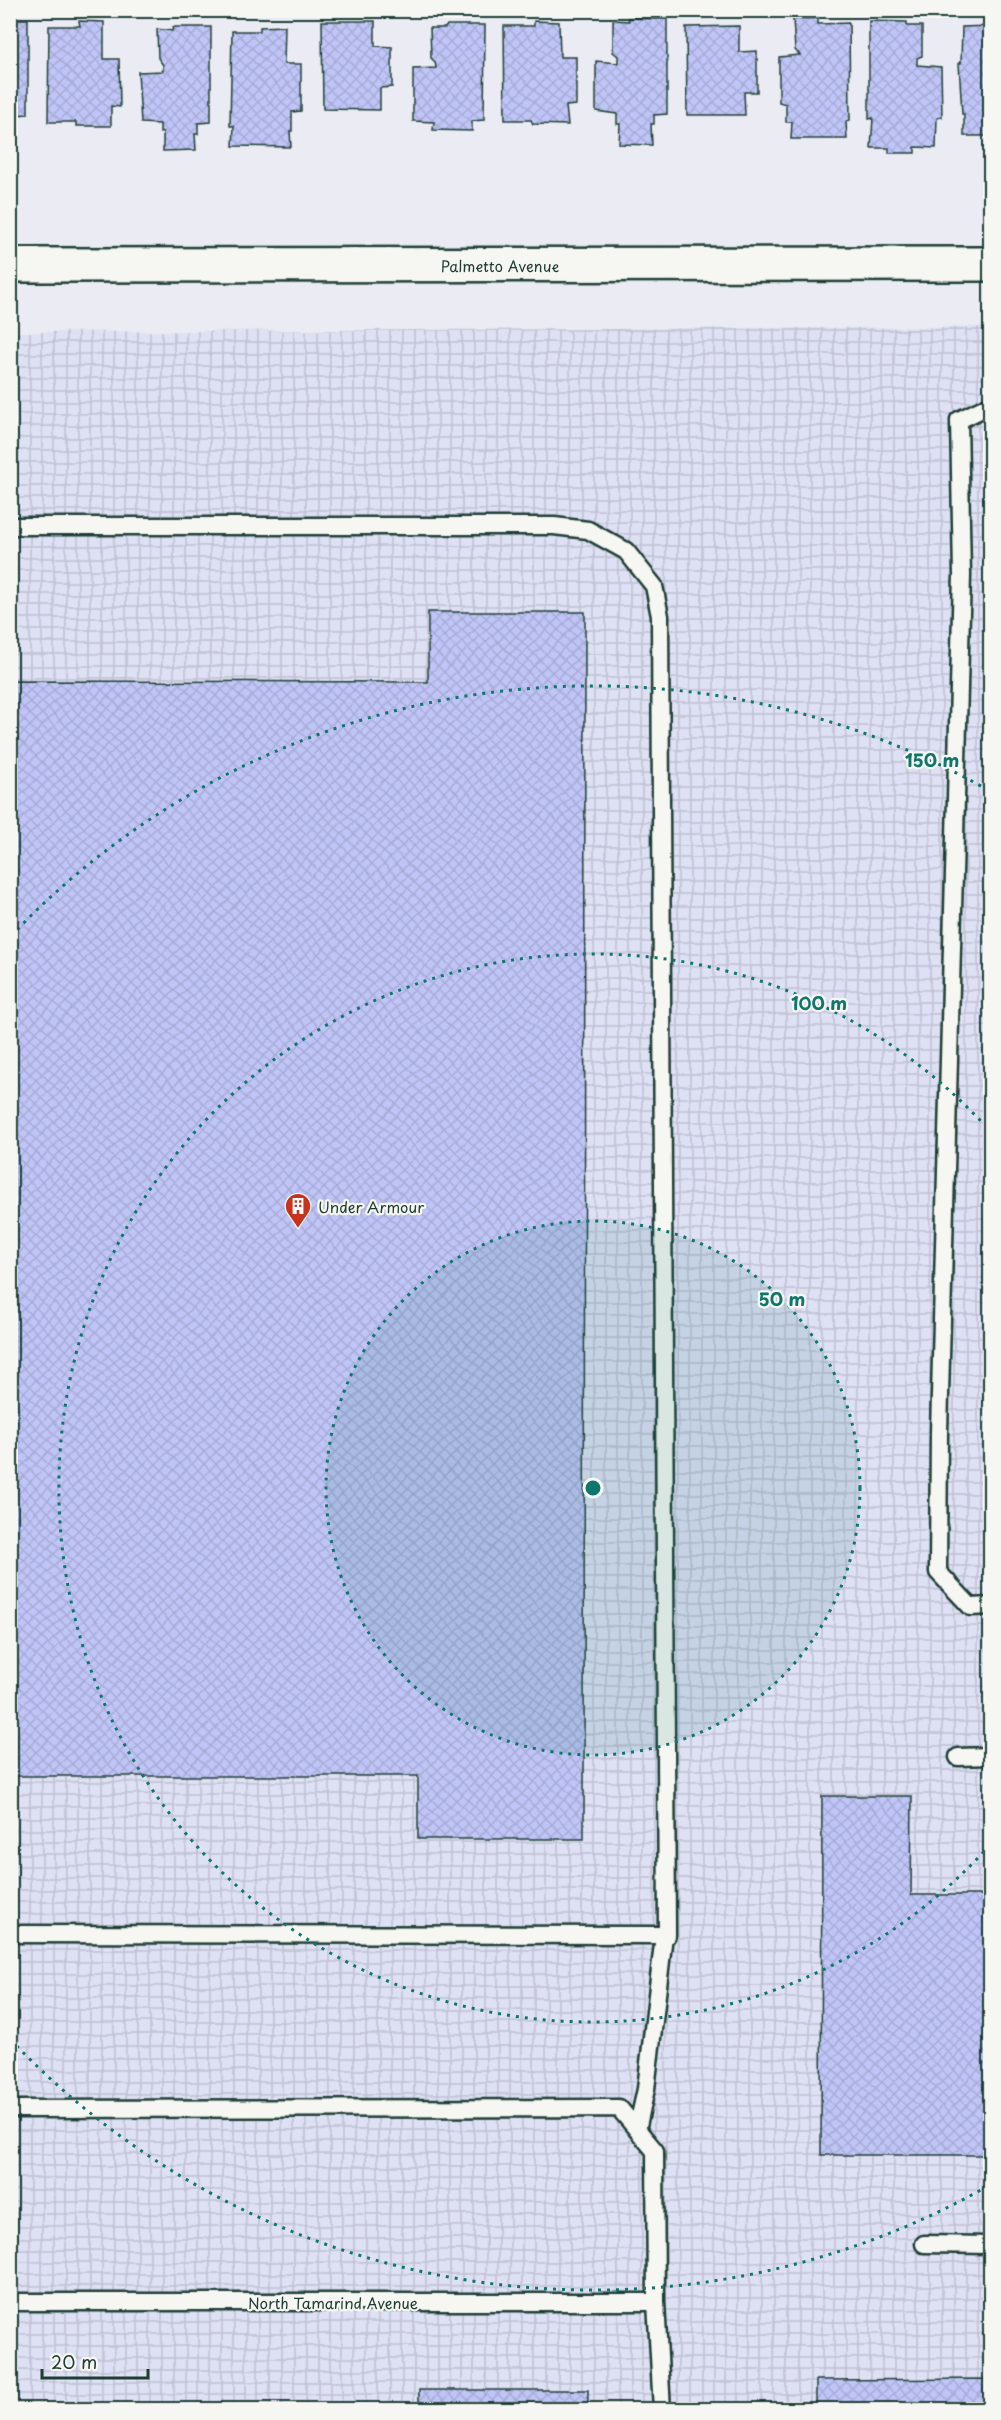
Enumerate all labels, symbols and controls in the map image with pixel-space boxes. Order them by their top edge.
street label: Palmetto Avenue [441,254,559,277]
text: 150 m [905,746,959,773]
text: 100 m [791,989,847,1016]
building icon: Under Armour [283,1191,313,1229]
place label: Under Armour [318,1195,424,1218]
text: 50 m [759,1285,805,1312]
centre of rings [583,1478,603,1498]
street label: North Tamarind Avenue [248,2291,418,2314]
scale bar [42,2342,148,2380]
text: 20 m [51,2348,97,2375]

